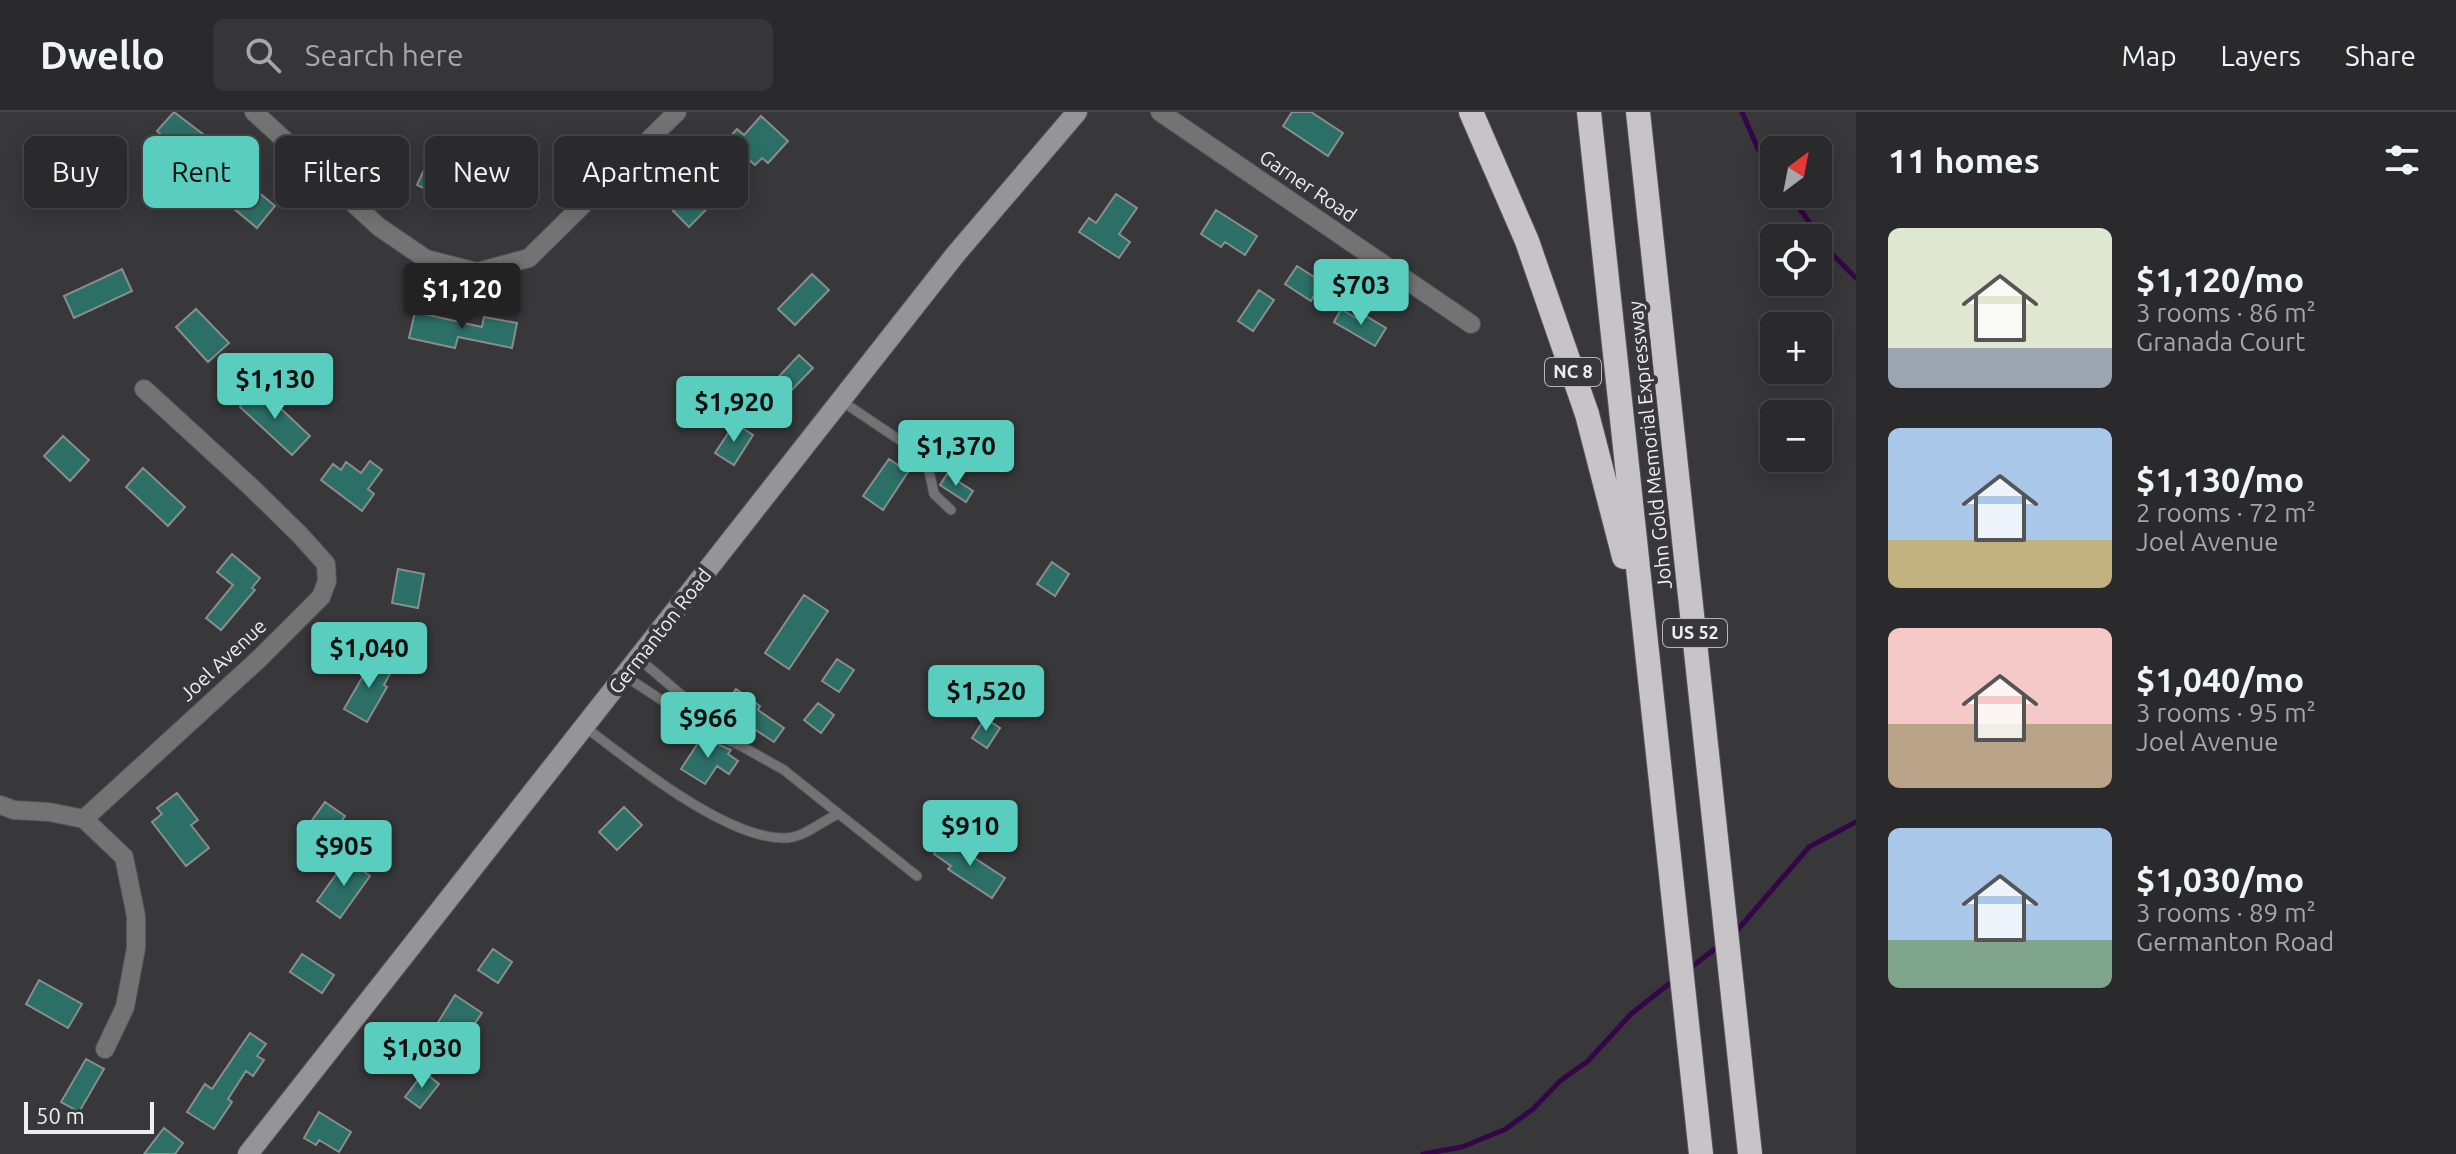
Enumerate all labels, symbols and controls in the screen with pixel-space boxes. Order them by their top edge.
search box [213,19,773,91]
icon: search [241,33,285,77]
text: Dwello [40,34,165,76]
text: Search here [305,38,463,72]
text: Map [2121,40,2177,71]
text: Layers [2221,40,2301,71]
text: Share [2345,40,2416,71]
chip: Buy [24,136,127,208]
chip: Rent [143,136,259,208]
chip: Filters [275,136,409,208]
chip: New [425,136,538,208]
chip: Apartment [554,136,748,208]
north arrow [1760,136,1832,208]
map controls [1760,136,1832,472]
icon: filters [2380,138,2424,182]
text: 11 homes [1888,141,2040,179]
street label: Garner Road [1255,145,1361,226]
button: locate [1760,224,1832,296]
pin: $703 [1314,259,1408,327]
icon: home [1952,260,2048,356]
text: $1,120/mo [2136,260,2304,298]
pin: $1,120 [397,263,527,331]
text: $703 [1332,270,1390,299]
text: $1,120 [422,274,502,303]
text: 3 rooms · 86 m² [2136,298,2316,327]
street label: John Gold Memorial Expressway [1623,299,1676,590]
button: + [1760,312,1832,384]
text: Granada Court [2136,327,2305,356]
pin: $1,130 [210,353,340,421]
road number: NC 8 [1545,358,1601,386]
text: $1,130 [235,364,315,393]
pin: $1,920 [669,376,799,444]
text: $1,920 [694,387,774,416]
button: − [1760,400,1832,472]
pin: $1,370 [891,420,1021,488]
text: $1,370 [916,431,996,460]
icon: home [1952,460,2048,556]
text: $1,130/mo [2136,460,2304,498]
text: 2 rooms · 72 m² [2136,498,2316,527]
text: Joel Avenue [2136,527,2279,556]
street label: Germanton Road [604,564,716,698]
street label: Joel Avenue [175,614,271,705]
road number: US 52 [1663,619,1727,647]
pin: $1,040 [304,622,434,690]
text: $1,040 [329,633,409,662]
icon: home [1952,660,2048,756]
text: $1,040/mo [2136,660,2304,698]
pin: $1,520 [921,665,1051,733]
text: $1,520 [946,676,1026,705]
pin: $966 [661,692,755,760]
text: 3 rooms · 95 m² [2136,698,2316,727]
text: $966 [679,703,737,732]
text: Joel Avenue [2136,727,2279,756]
pin: $910 [923,800,1017,868]
text: $910 [941,811,999,840]
pin: $905 [297,820,391,888]
text: $905 [315,831,373,860]
icon: home [1952,860,2048,956]
text: $1,030/mo [2136,860,2304,898]
text: 3 rooms · 89 m² [2136,898,2316,927]
text: Germanton Road [2136,927,2334,956]
pin: $1,030 [357,1022,487,1090]
text: $1,030 [382,1033,462,1062]
scale bar [24,1098,154,1134]
text: 50 m [36,1103,85,1128]

